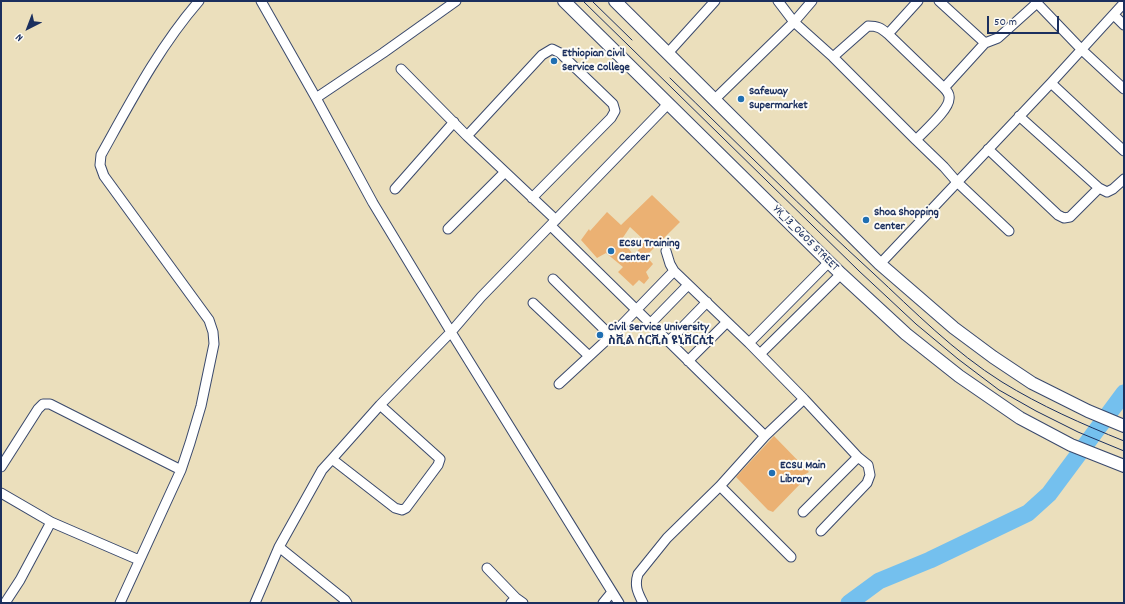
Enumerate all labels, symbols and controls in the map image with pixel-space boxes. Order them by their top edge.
north arrow [8,8,48,48]
scale bar [989,8,1061,34]
text: 50 m [994,14,1017,31]
text: N [13,29,27,45]
place label: Ethiopian Civil Service College [562,47,630,75]
marker: Ethiopian Civil Service College [549,56,559,66]
place label: Safeway Supermarket [749,85,808,113]
marker: Safeway Supermarket [736,94,746,104]
street label: YK_13_0605 STREET [769,203,841,275]
place label: Shoa Shopping Center [874,206,939,234]
marker: Shoa Shopping Center [861,215,871,225]
place label: ECSU Training Center [619,237,680,265]
marker: ECSU Training Center [606,246,616,256]
place label: Civil Service University ስቪል ሰርቪስ ዩኒቨርሲቲ [608,321,714,349]
marker: Civil Service University ስቪል ሰርቪስ ዩኒቨርሲቲ [595,330,605,340]
place label: ECSU Main Library [780,459,826,487]
marker: ECSU Main Library [767,468,777,478]

